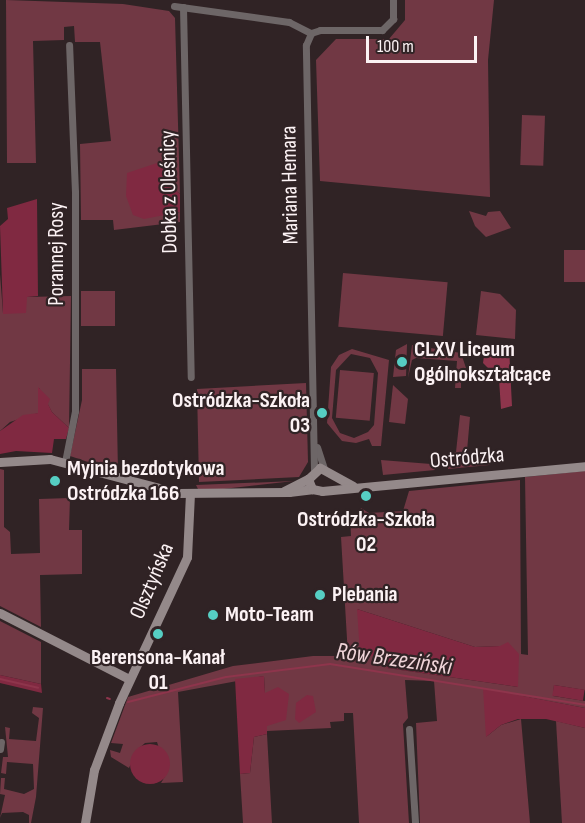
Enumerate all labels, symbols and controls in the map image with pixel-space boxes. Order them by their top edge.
scale bar [369,24,480,62]
text: 100 m [377,36,414,57]
street label: Mariana Hemara [276,125,304,245]
street label: Dobka z Oleśnicy [155,130,183,254]
street label: Porannej Rosy [44,202,70,306]
place label: CLXV Liceum Ogólnokształcące [414,336,551,388]
marker: CLXV Liceum Ogólnokształcące [395,355,409,369]
place label: Ostródzka-Szkoła 03 [172,387,310,439]
marker: Ostródzka-Szkoła 03 [315,406,329,420]
street label: Ostródzka [429,442,505,474]
place label: Myjnia bezdotykowa Ostródzka 166 [67,455,224,506]
marker: Myjnia bezdotykowa Ostródzka 166 [48,474,62,488]
marker: Ostródzka-Szkoła 02 [359,489,373,503]
place label: Ostródzka-Szkoła 02 [297,506,435,558]
street label: Olsztyńska [124,539,180,623]
place label: Plebania [332,582,398,608]
marker: Plebania [313,588,327,602]
place label: Moto-Team [225,602,314,628]
marker: Moto-Team [206,608,220,622]
marker: Berensona-Kanał 01 [151,627,165,641]
water label: Rów Brzeziński [334,637,454,681]
place label: Berensona-Kanał 01 [91,644,225,696]

